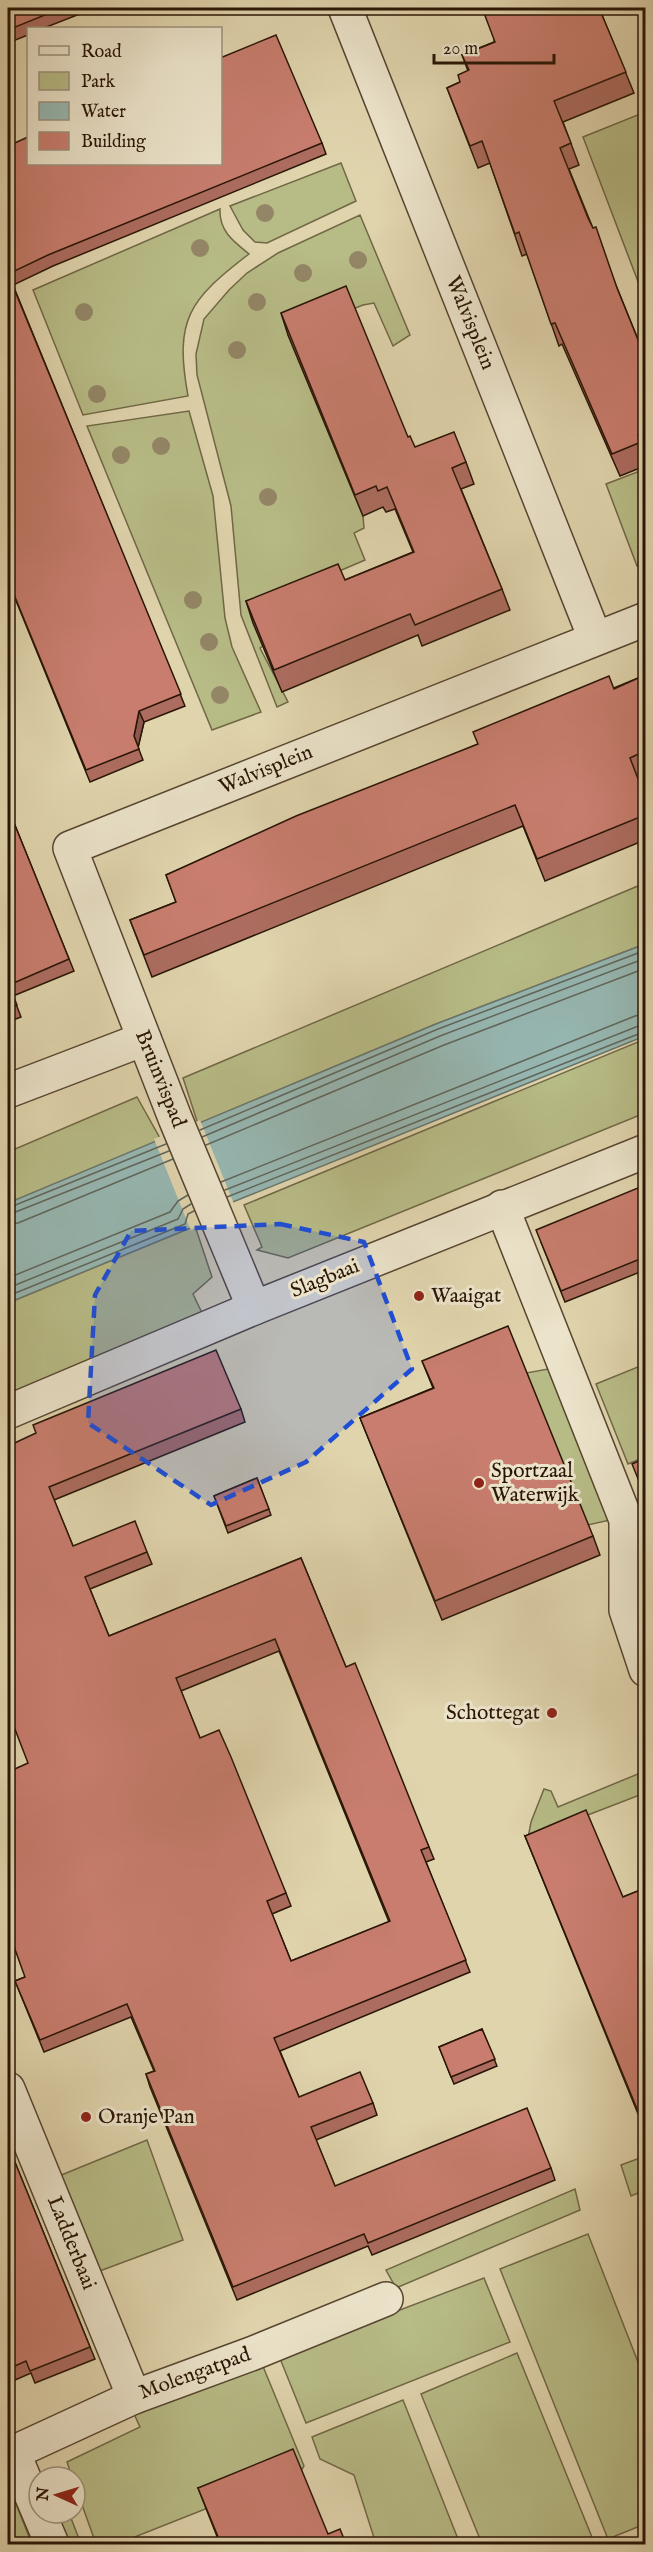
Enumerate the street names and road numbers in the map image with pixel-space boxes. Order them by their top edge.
street label: Walvisplein [439,272,501,374]
street label: Walvisplein [215,739,317,801]
street label: Bruinvispad [128,1026,192,1133]
street label: Slagbaai [287,1253,363,1305]
street label: Ladderbaai [40,2192,102,2294]
street label: Molengatpad [136,2341,255,2407]

